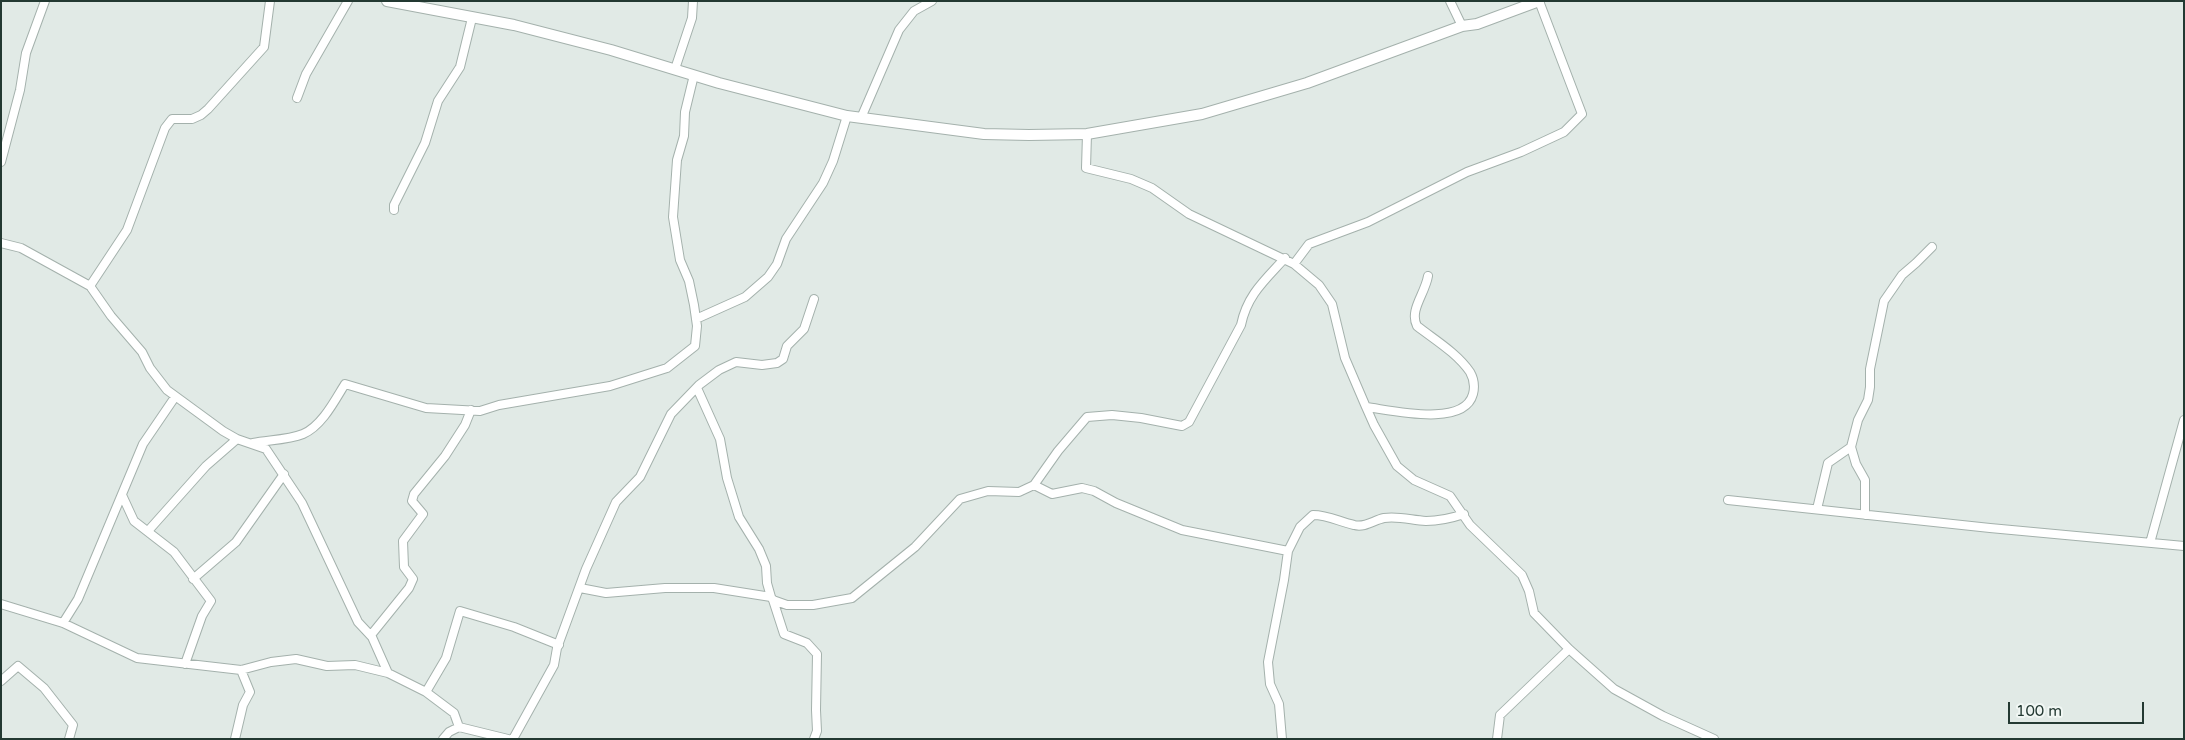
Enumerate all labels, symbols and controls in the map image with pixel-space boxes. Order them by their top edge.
scale bar [2010,692,2146,724]
text: 100 m [2016,702,2062,720]

